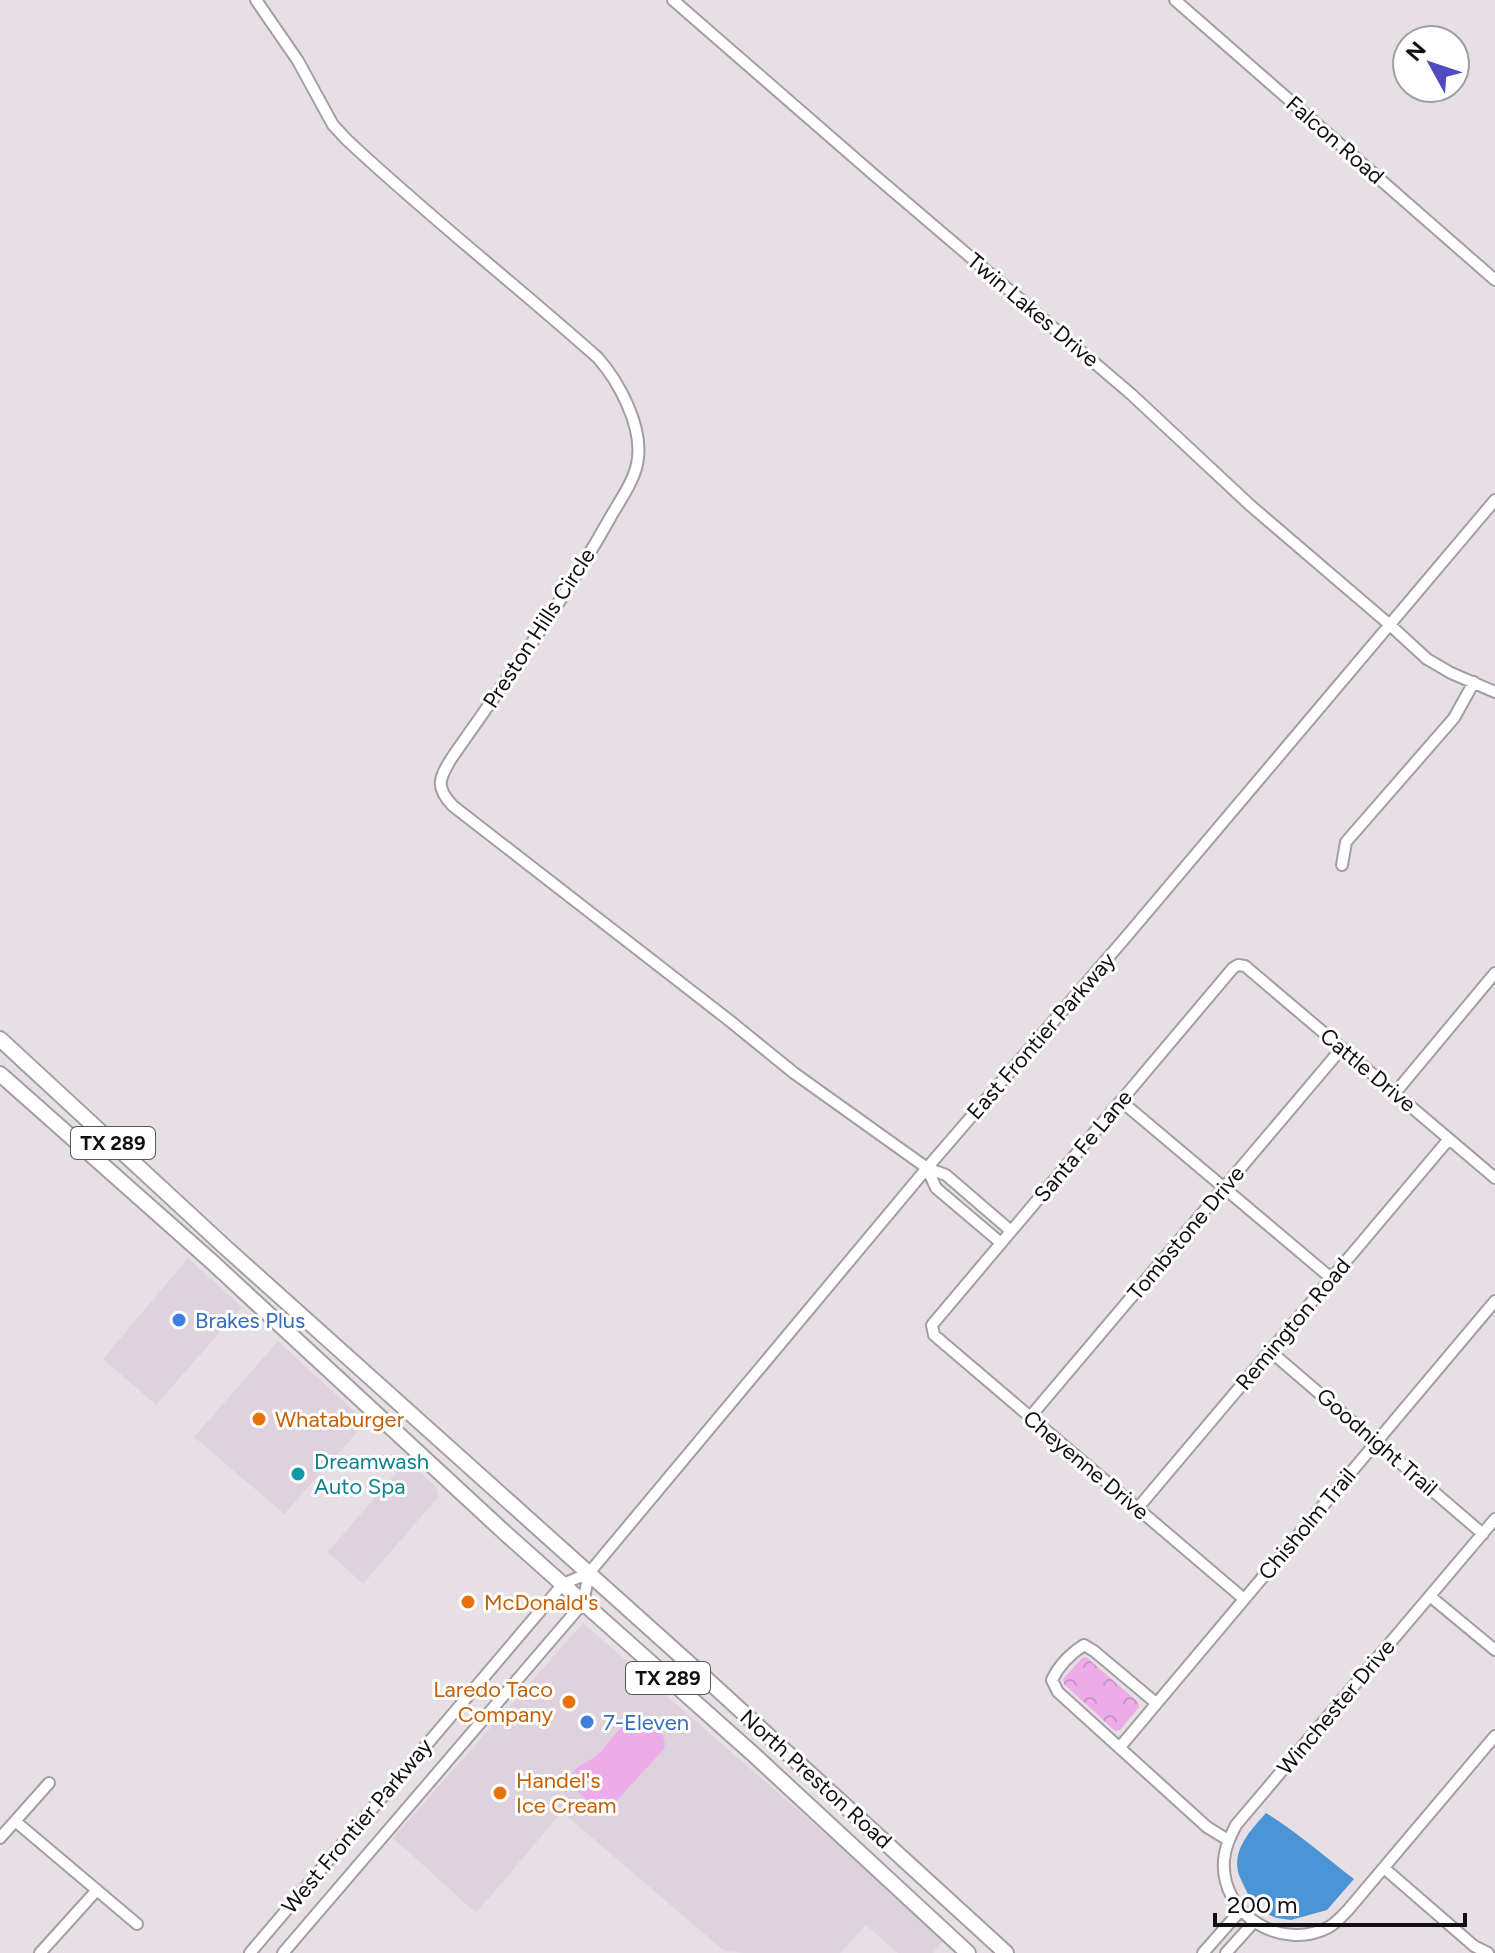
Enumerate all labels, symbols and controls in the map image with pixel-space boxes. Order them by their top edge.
north arrow [1391,24,1471,104]
text: N [1400,36,1432,67]
street label: Falcon Road [1281,90,1389,190]
street label: Twin Lakes Drive [962,247,1104,373]
street label: Preston Hills Circle [477,543,601,713]
street label: East Frontier Parkway [961,947,1121,1125]
street label: Cattle Drive [1315,1022,1421,1118]
street label: Santa Fe Lane [1028,1084,1138,1208]
road number: TX 289 [71,1127,155,1159]
street label: Tombstone Drive [1122,1160,1250,1306]
street label: Remington Road [1230,1252,1356,1396]
place label: Brakes Plus [195,1307,305,1334]
marker: Brakes Plus [170,1311,188,1329]
street label: Goodnight Trail [1311,1382,1443,1502]
street label: Cheyenne Drive [1018,1405,1154,1525]
place label: Whataburger [275,1406,405,1433]
marker: Whataburger [250,1410,268,1428]
place label: Dreamwash Auto Spa [314,1448,429,1500]
street label: Chisholm Trail [1253,1463,1361,1585]
marker: Dreamwash Auto Spa [289,1465,307,1483]
place label: McDonald's [484,1589,598,1616]
marker: McDonald's [459,1593,477,1611]
street label: Winchester Drive [1271,1634,1401,1780]
road number: TX 289 [626,1662,710,1694]
place label: Laredo Taco Company [433,1676,553,1728]
marker: Laredo Taco Company [560,1693,578,1711]
street label: North Preston Road [735,1704,897,1854]
place label: 7-Eleven [603,1709,689,1736]
marker: 7-Eleven [578,1713,596,1731]
street label: West Frontier Parkway [276,1733,438,1919]
place label: Handel's Ice Cream [516,1767,617,1819]
marker: Handel's Ice Cream [491,1784,509,1802]
scale bar [1215,1877,1465,1927]
text: 200 m [1227,1890,1298,1919]

